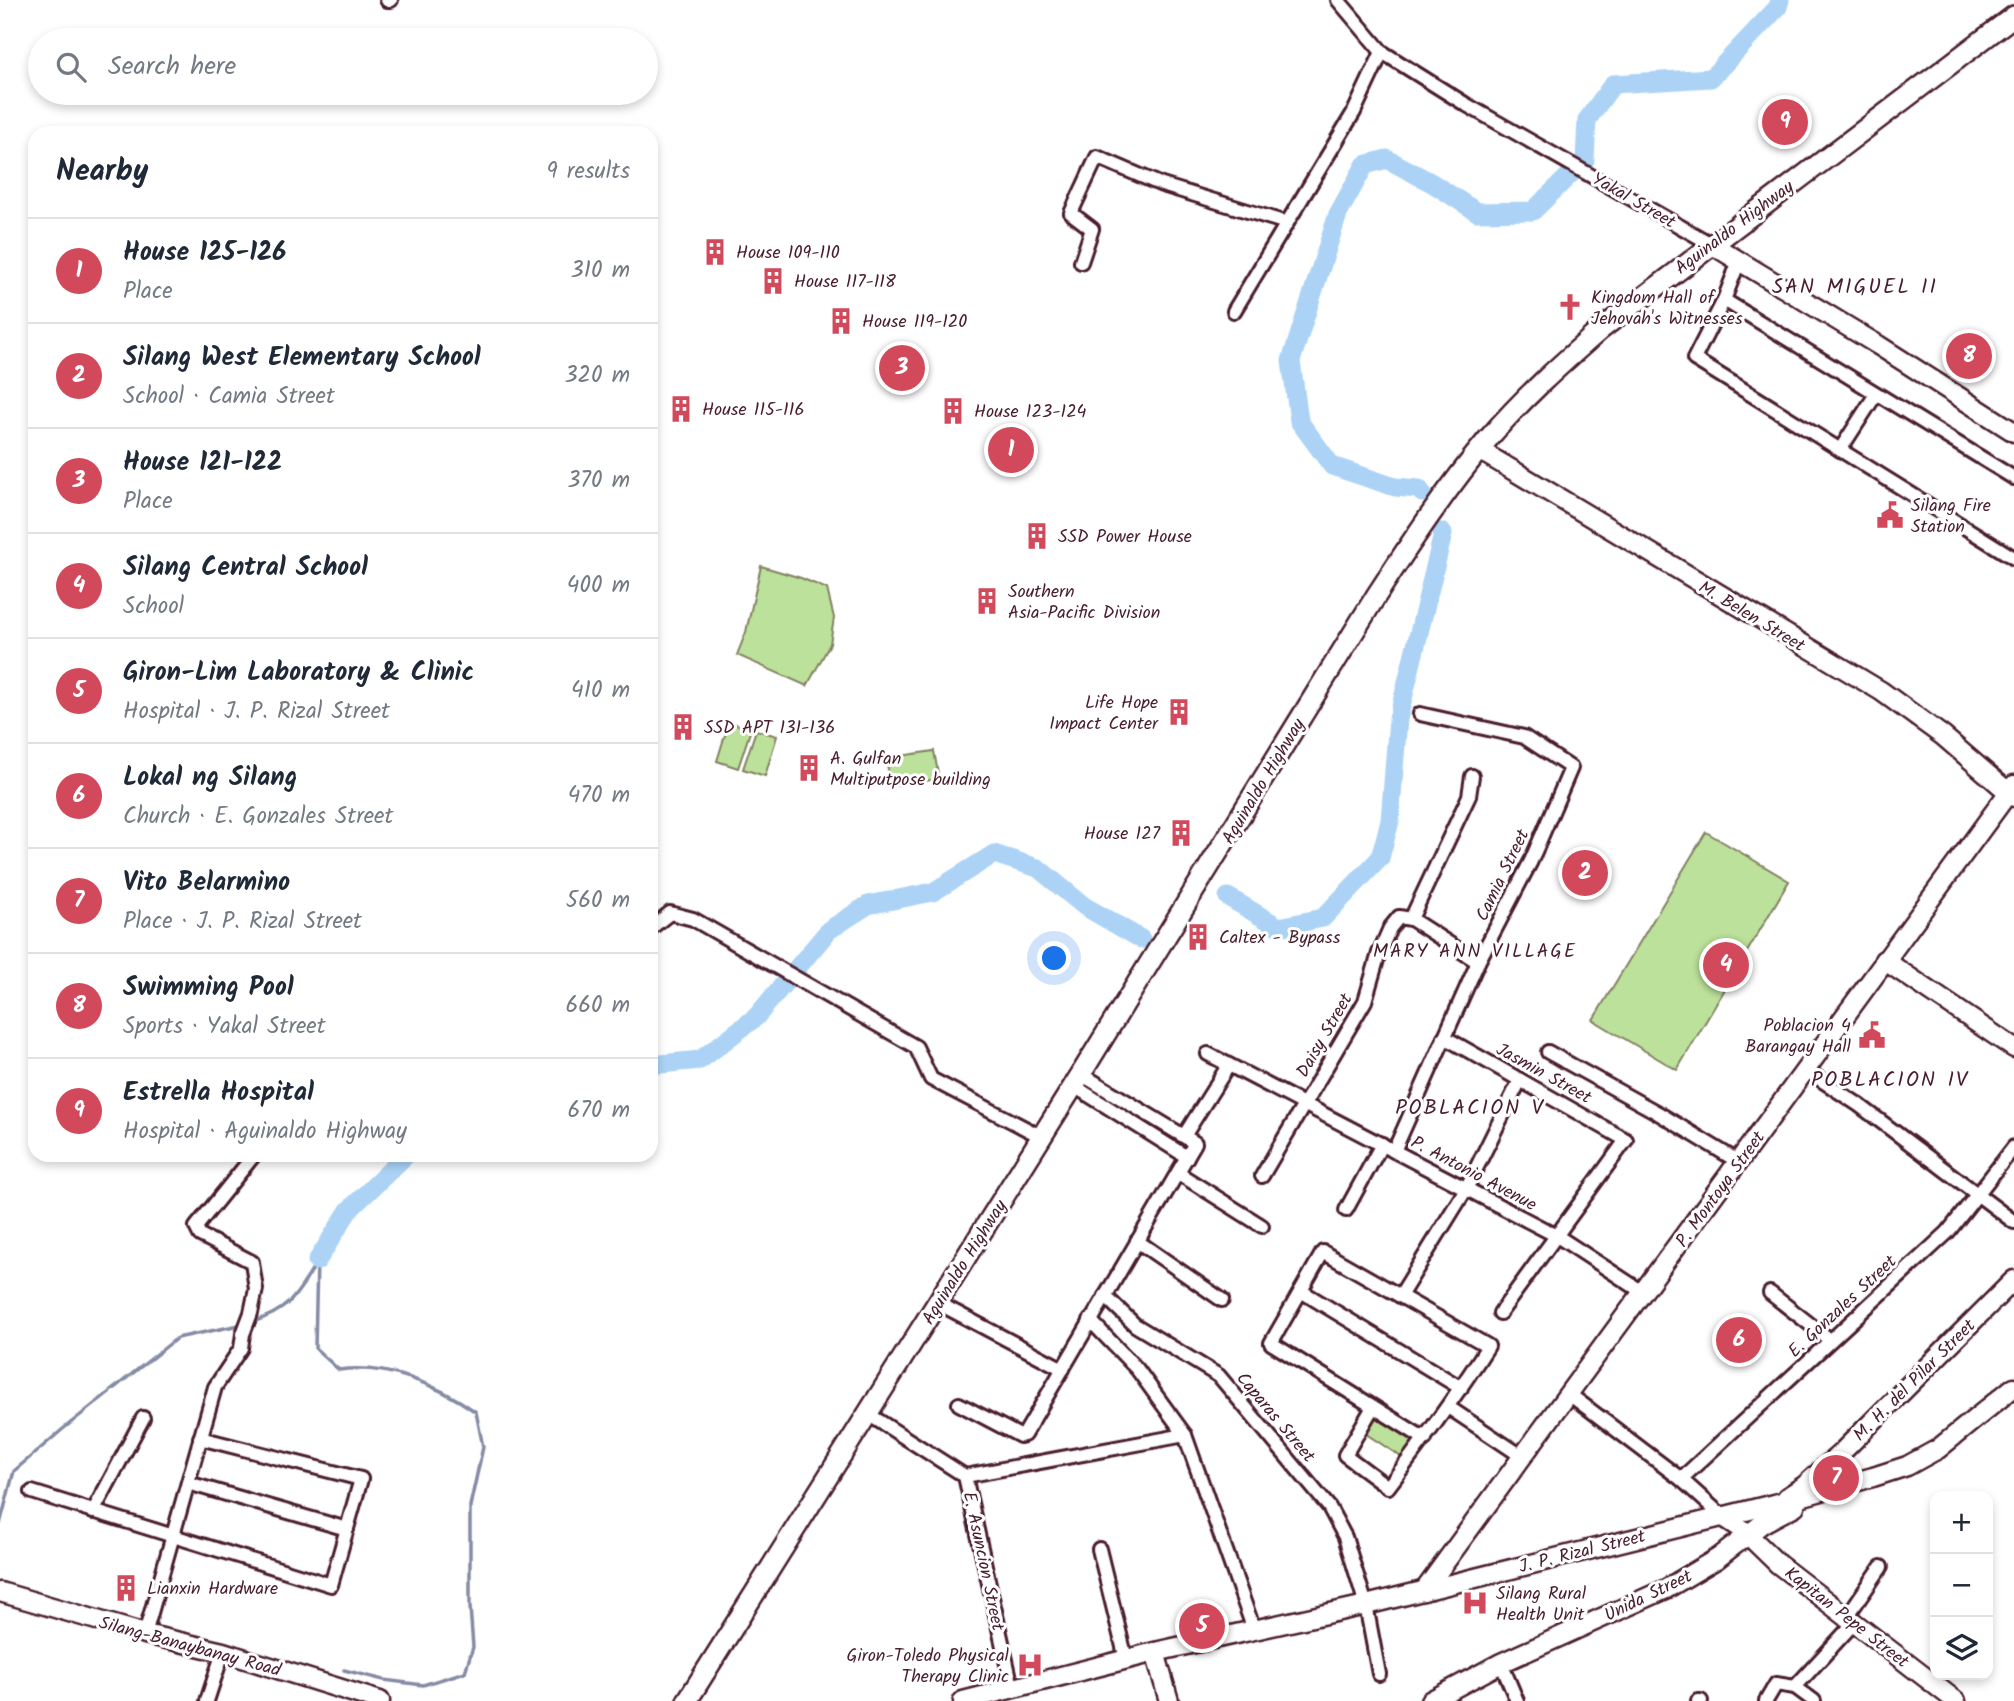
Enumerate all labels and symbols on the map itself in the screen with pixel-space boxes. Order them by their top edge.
pin: 9 [1762,96,1808,148]
street label: Yakal Street [1586,166,1682,238]
street label: Aguinaldo Highway [1669,173,1801,283]
building icon: House 109-110 [700,237,730,267]
place label: House 109-110 [736,239,840,268]
building icon: House 117-118 [758,266,788,296]
place label: House 117-118 [794,268,896,297]
district label: SAN MIGUEL II [1772,271,1938,304]
place label: Kingdom Hall of Jehovah's Witnesses [1591,284,1743,334]
church icon: Kingdom Hall of Jehovah's Witnesses [1555,292,1585,322]
building icon: House 119-120 [826,306,856,336]
place label: House 119-120 [862,308,967,337]
pin: 8 [1946,330,1992,382]
pin: 3 [879,342,925,394]
building icon: House 115-116 [666,394,696,424]
place label: House 115-116 [702,396,804,425]
building icon: House 123-124 [938,396,968,426]
place label: House 123-124 [974,398,1087,427]
pin: 1 [988,424,1034,476]
place label: Silang Fire Station [1911,492,1991,542]
public building icon: Silang Fire Station [1875,500,1905,530]
building icon: SSD Power House [1022,521,1052,551]
place label: SSD Power House [1058,523,1192,552]
street label: M. Belen Street [1692,574,1811,661]
place label: Southern Asia-Pacific Division [1008,578,1160,628]
building icon: Southern Asia-Pacific Division [972,586,1002,616]
place label: Life Hope Impact Center [1049,689,1159,739]
building icon: Life Hope Impact Center [1164,697,1194,727]
building icon: SSD APT 131-136 [668,712,698,742]
street label: Aguinaldo Highway [1215,713,1314,850]
place label: SSD APT 131-136 [704,714,835,743]
place label: A. Gulfan Multiputpose building [830,745,991,795]
building icon: A. Gulfan Multiputpose building [794,753,824,783]
building icon: House 127 [1166,818,1196,848]
place label: House 127 [1084,820,1161,849]
street label: Camia Street [1469,824,1539,927]
pin: 2 [1562,847,1608,899]
building icon: Caltex - Bypass [1183,922,1213,952]
place label: Caltex - Bypass [1219,924,1341,953]
district label: MARY ANN VILLAGE [1373,937,1577,967]
pin: 4 [1703,939,1749,991]
your location [1037,941,1071,975]
street label: Daisy Street [1289,987,1362,1083]
place label: Poblacion 4 Barangay Hall [1745,1012,1852,1062]
public building icon: Poblacion 4 Barangay Hall [1857,1020,1887,1050]
street label: Jasmin Street [1490,1036,1597,1113]
district label: POBLACION IV [1811,1064,1969,1097]
district label: POBLACION V [1395,1092,1545,1125]
street label: P. Montoya Street [1669,1125,1774,1254]
street label: P. Antonio Avenue [1405,1129,1542,1220]
street label: Aguinaldo Highway [915,1194,1016,1331]
street label: E. Gonzales Street [1782,1248,1905,1366]
street label: M. H. del Pilar Street [1847,1312,1984,1449]
pin: 6 [1716,1314,1762,1366]
street label: Caparas Street [1228,1366,1322,1471]
pin: 7 [1813,1452,1859,1504]
street label: E. Asuncion Street [954,1489,1012,1635]
street label: J. P. Rizal Street [1516,1522,1650,1582]
street label: Kapitan Pepe Street [1777,1560,1916,1677]
street label: Unida Street [1600,1562,1699,1630]
building icon: Lianxin Hardware [111,1573,141,1603]
place label: Lianxin Hardware [147,1575,278,1604]
place label: Silang Rural Health Unit [1496,1580,1587,1630]
hospital icon: Silang Rural Health Unit [1460,1588,1490,1618]
pin: 5 [1179,1600,1225,1652]
street label: Silang-Banaybanay Road [95,1609,285,1686]
place label: Giron-Toledo Physical Therapy Clinic [846,1642,1010,1692]
hospital icon: Giron-Toledo Physical Therapy Clinic [1015,1650,1045,1680]

